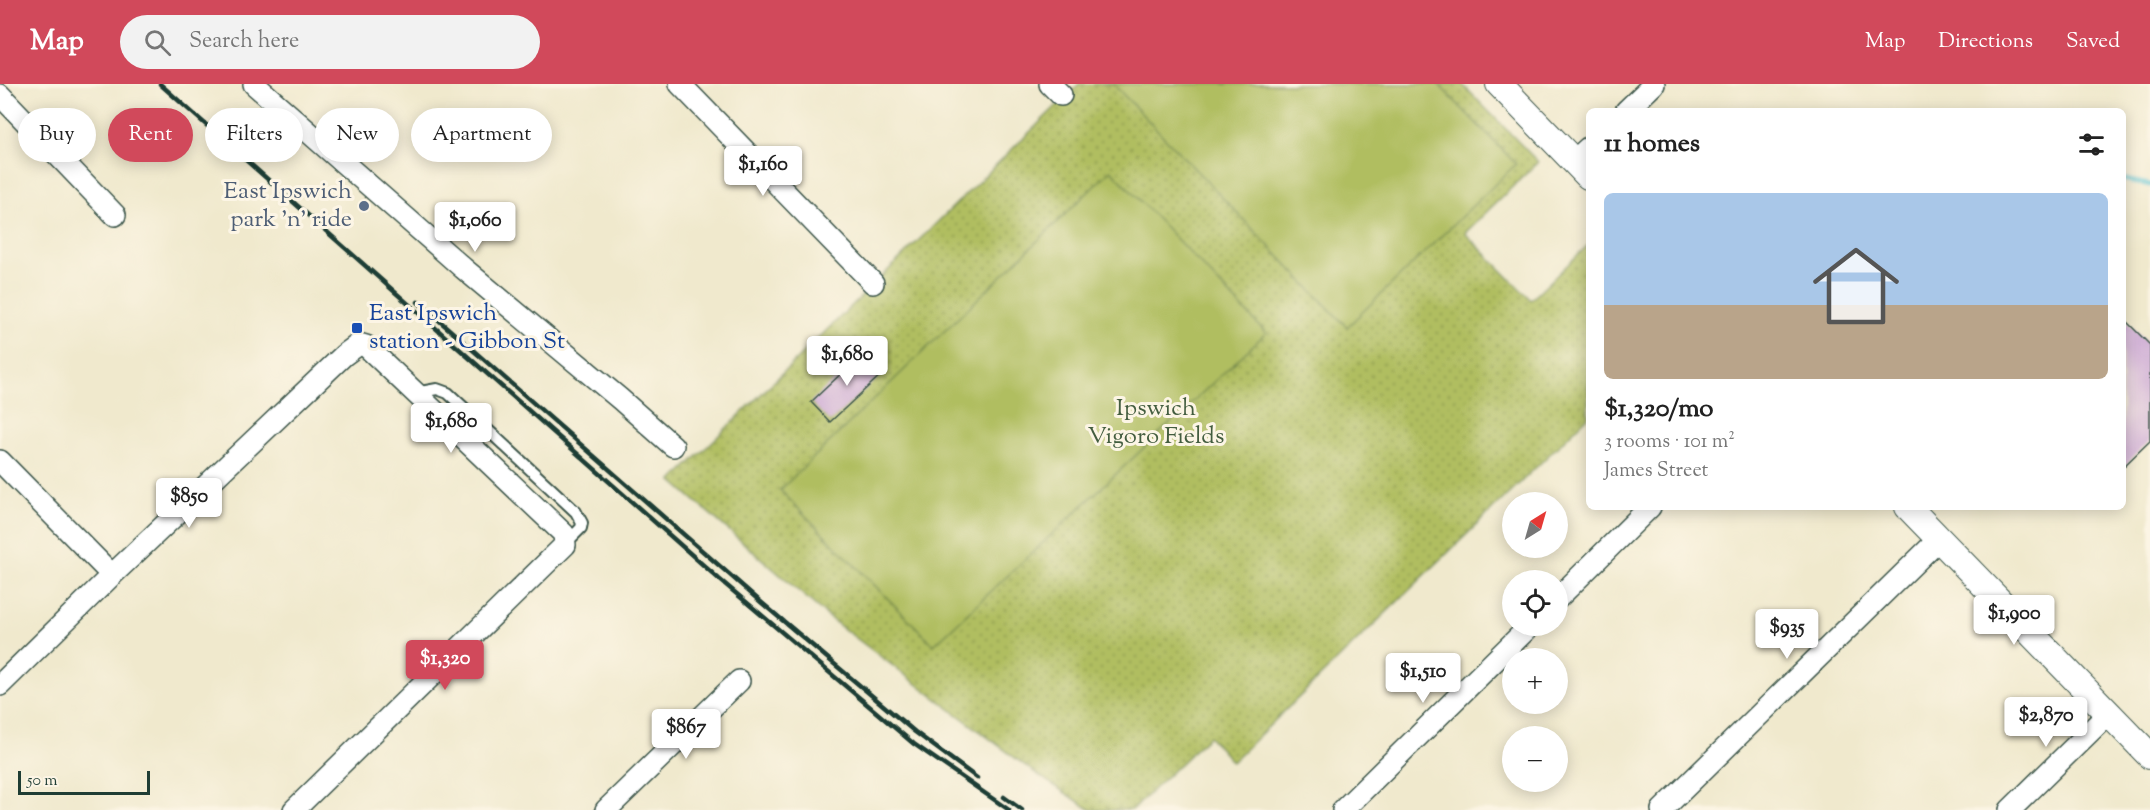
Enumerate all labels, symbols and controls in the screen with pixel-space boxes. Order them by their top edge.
search box [120,15,540,69]
text: Map [30,22,84,62]
icon: search [141,26,174,59]
text: Search here [189,26,299,58]
text: Map [1865,27,1905,57]
text: Directions [1938,27,2033,57]
text: Saved [2066,27,2120,57]
chip: Buy [18,108,96,162]
chip: Rent [108,108,193,162]
chip: Filters [205,108,303,162]
chip: New [315,108,399,162]
chip: Apartment [411,108,552,162]
text: 11 homes [1604,126,1700,163]
icon: filters [2075,128,2108,161]
pin: $1,160 [714,146,812,197]
text: $1,160 [738,151,788,180]
place label: East Ipswich park 'n' ride [224,175,352,237]
marker: East Ipswich park 'n' ride [357,199,371,213]
pin: $1,060 [426,202,524,253]
text: $1,060 [449,207,501,236]
icon: home [1802,232,1910,340]
place label: East Ipswich station - Gibbon St [369,297,565,359]
marker: East Ipswich station - Gibbon St [350,321,364,335]
pin: $1,680 [798,336,896,387]
text: $1,680 [821,341,873,370]
text: $1,320/mo [1604,391,1714,428]
park label: Ipswich Vigoro Fields [1088,392,1224,454]
pin: $1,680 [402,403,500,454]
text: $1,680 [425,408,477,437]
text: 3 rooms · 101 m² [1604,428,1735,457]
text: James Street [1604,457,1708,486]
pin: $850 [153,478,225,529]
text: $850 [170,483,208,512]
north arrow [1502,492,1568,558]
map controls [1502,492,1568,792]
button: locate [1502,570,1568,636]
pin: $1,900 [1965,595,2063,646]
text: $1,900 [1988,600,2040,629]
pin: $935 [1751,609,1823,660]
text: $935 [1769,614,1805,643]
pin: $1,320 [396,640,494,691]
text: $1,320 [420,645,470,674]
button: + [1502,648,1568,714]
pin: $1,510 [1374,653,1472,704]
text: $1,510 [1400,658,1446,687]
pin: $2,870 [1997,697,2095,748]
text: $2,870 [2018,702,2074,731]
pin: $867 [650,709,722,760]
text: $867 [666,714,706,743]
button: − [1502,726,1568,792]
scale bar [18,768,150,796]
text: 50 m [27,770,58,793]

